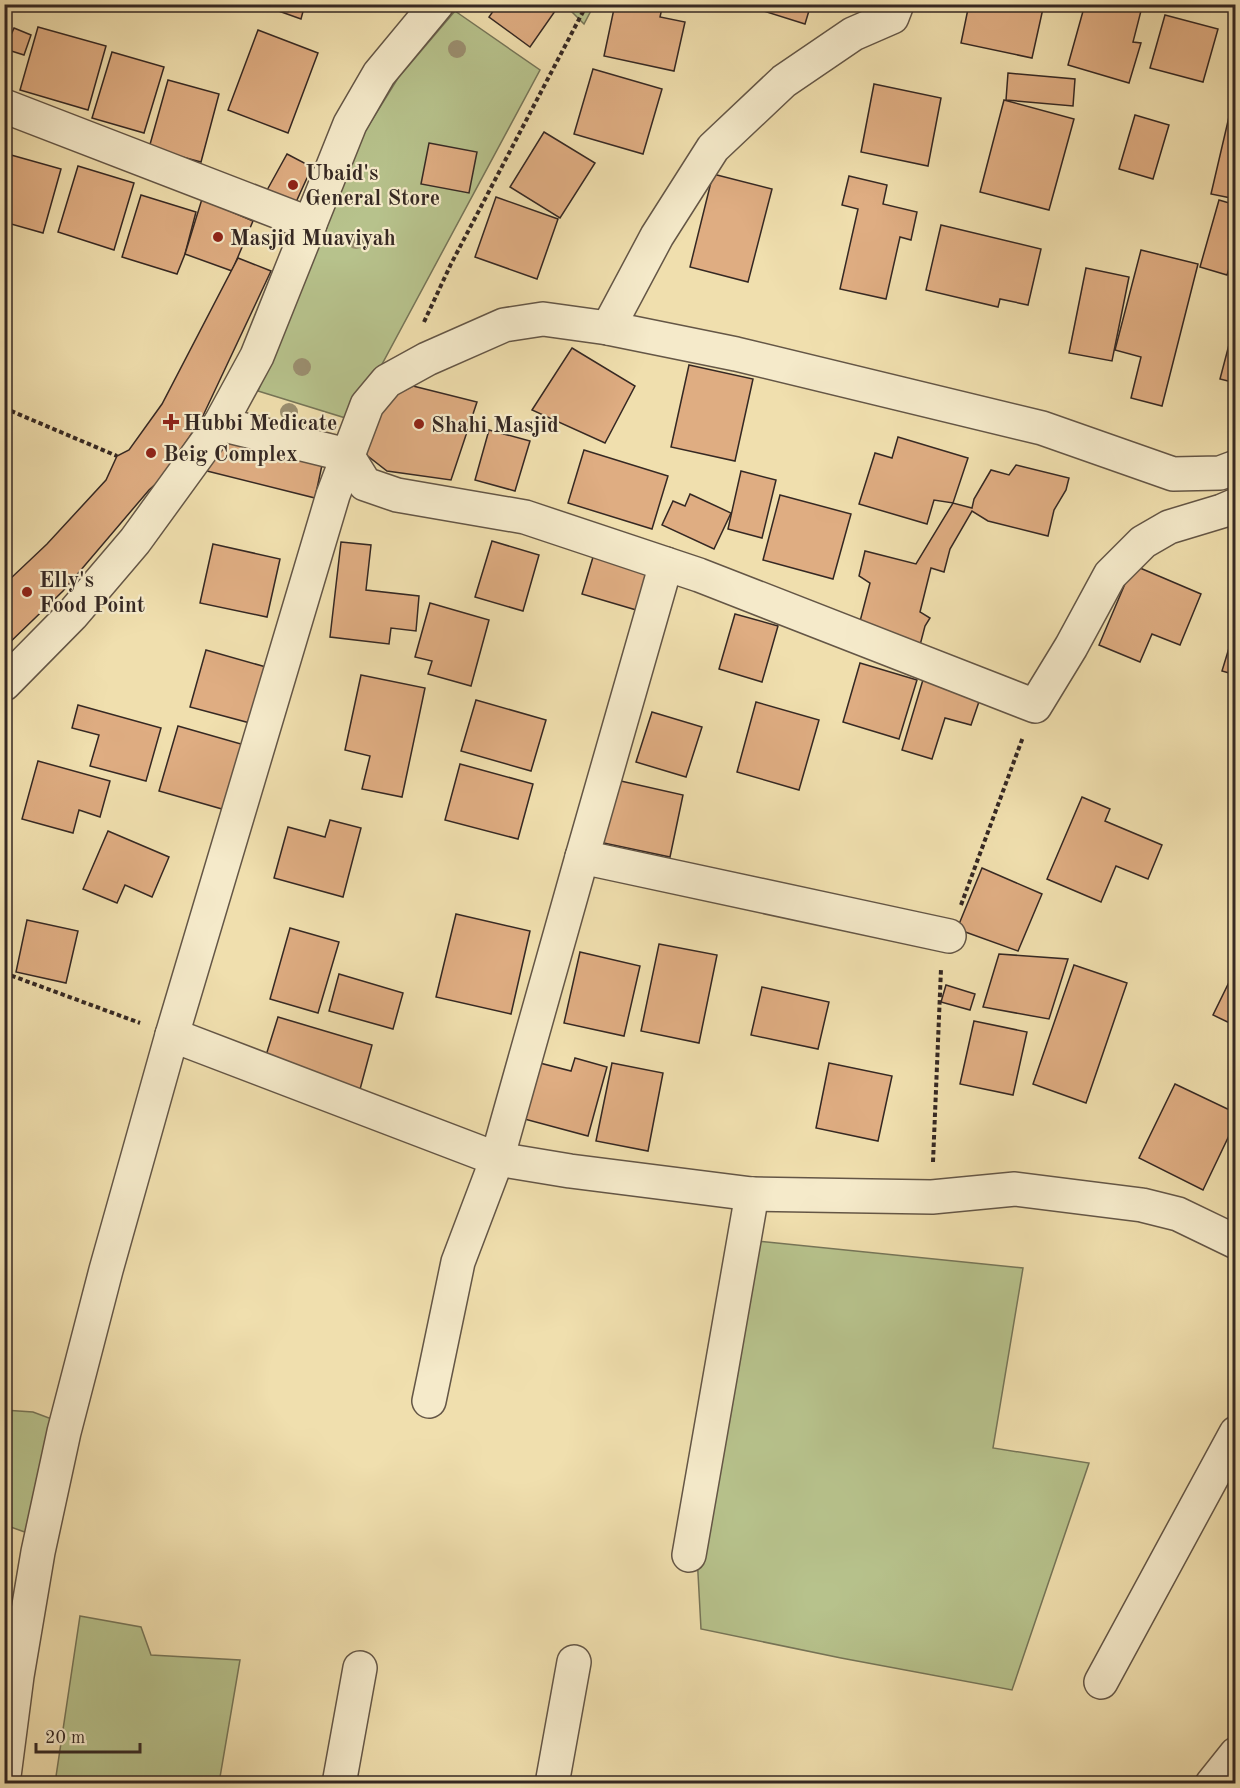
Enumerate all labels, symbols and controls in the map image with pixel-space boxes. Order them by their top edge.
place label: Ubaid's General Store [305,163,440,210]
marker: Ubaid's General Store [286,178,300,192]
place label: Masjid Muaviyah [230,228,396,250]
marker: Masjid Muaviyah [211,230,225,244]
place label: Hubbi Medicate [183,413,337,435]
marker: Hubbi Medicate [164,415,178,429]
place label: Shahi Masjid [431,415,559,437]
marker: Shahi Masjid [412,417,426,431]
place label: Beig Complex [163,444,298,466]
marker: Beig Complex [144,446,158,460]
place label: Elly's Food Point [39,570,145,617]
marker: Elly's Food Point [20,585,34,599]
scale bar [36,1716,140,1754]
text: 20 m [45,1729,85,1747]

